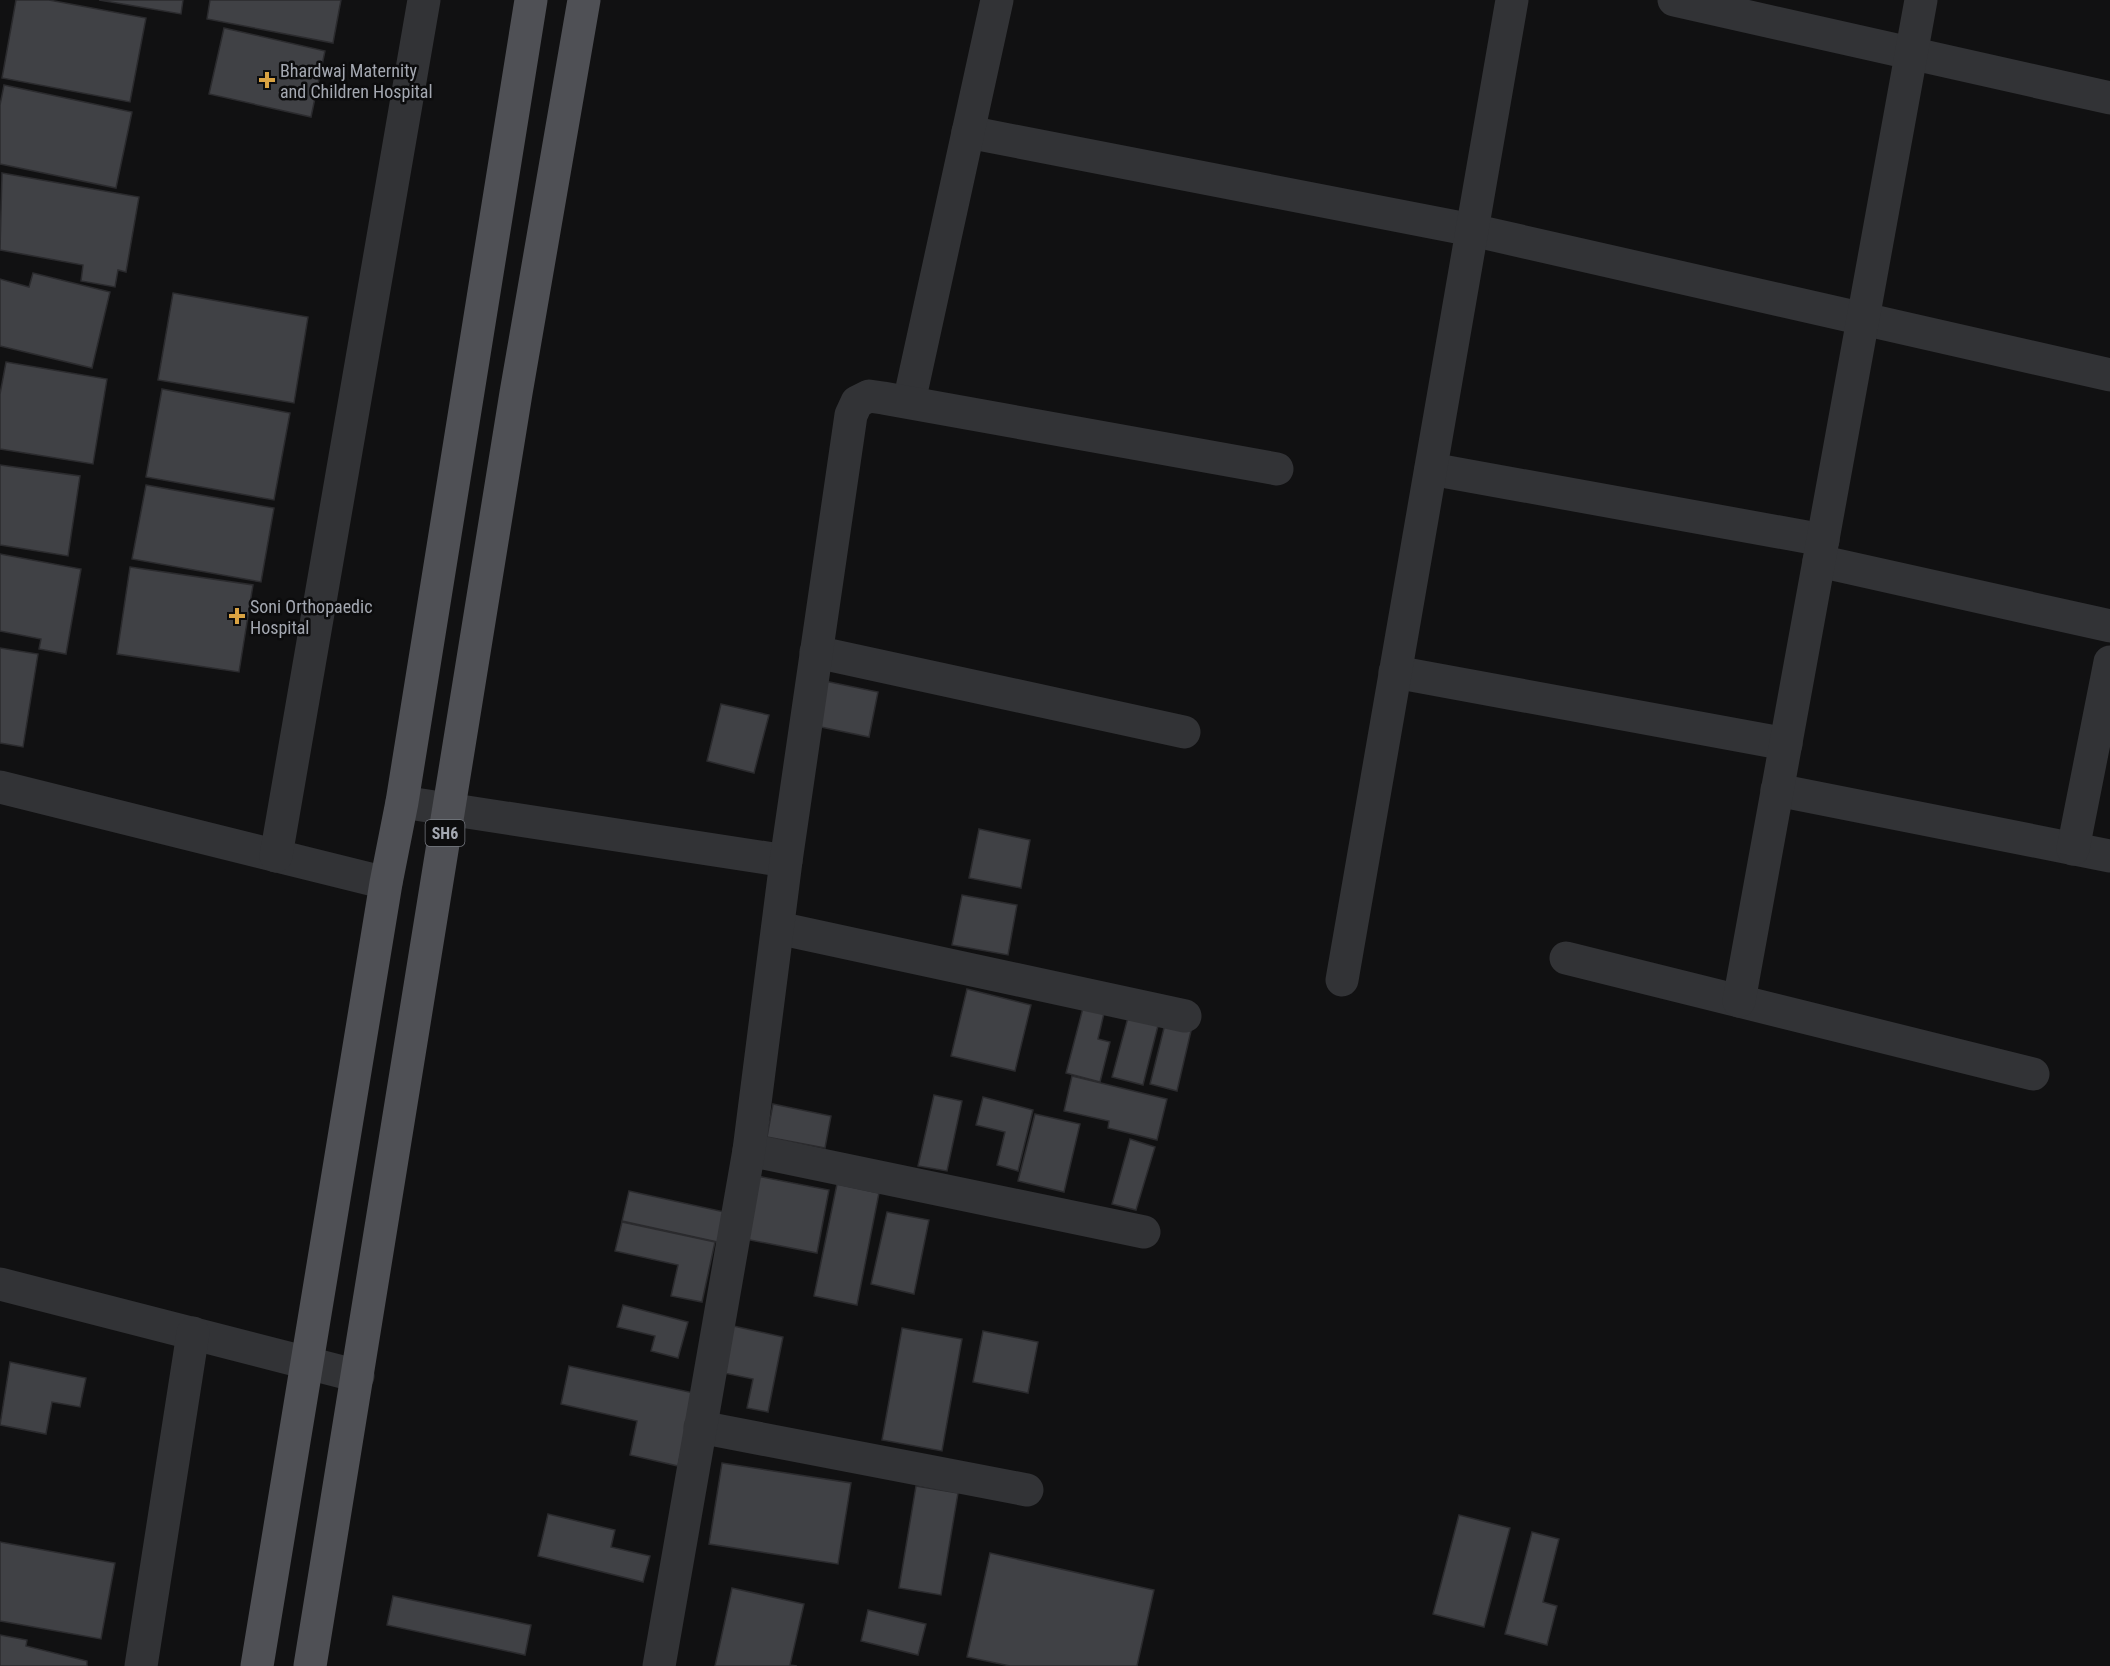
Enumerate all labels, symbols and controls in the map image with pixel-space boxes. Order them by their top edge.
place label: Bhardwaj Maternity and Children Hospital [280,60,433,102]
marker: Bhardwaj Maternity and Children Hospital [258,71,276,89]
place label: Soni Orthopaedic Hospital [250,596,372,638]
marker: Soni Orthopaedic Hospital [228,607,246,625]
road number: SH6 [426,820,464,846]

